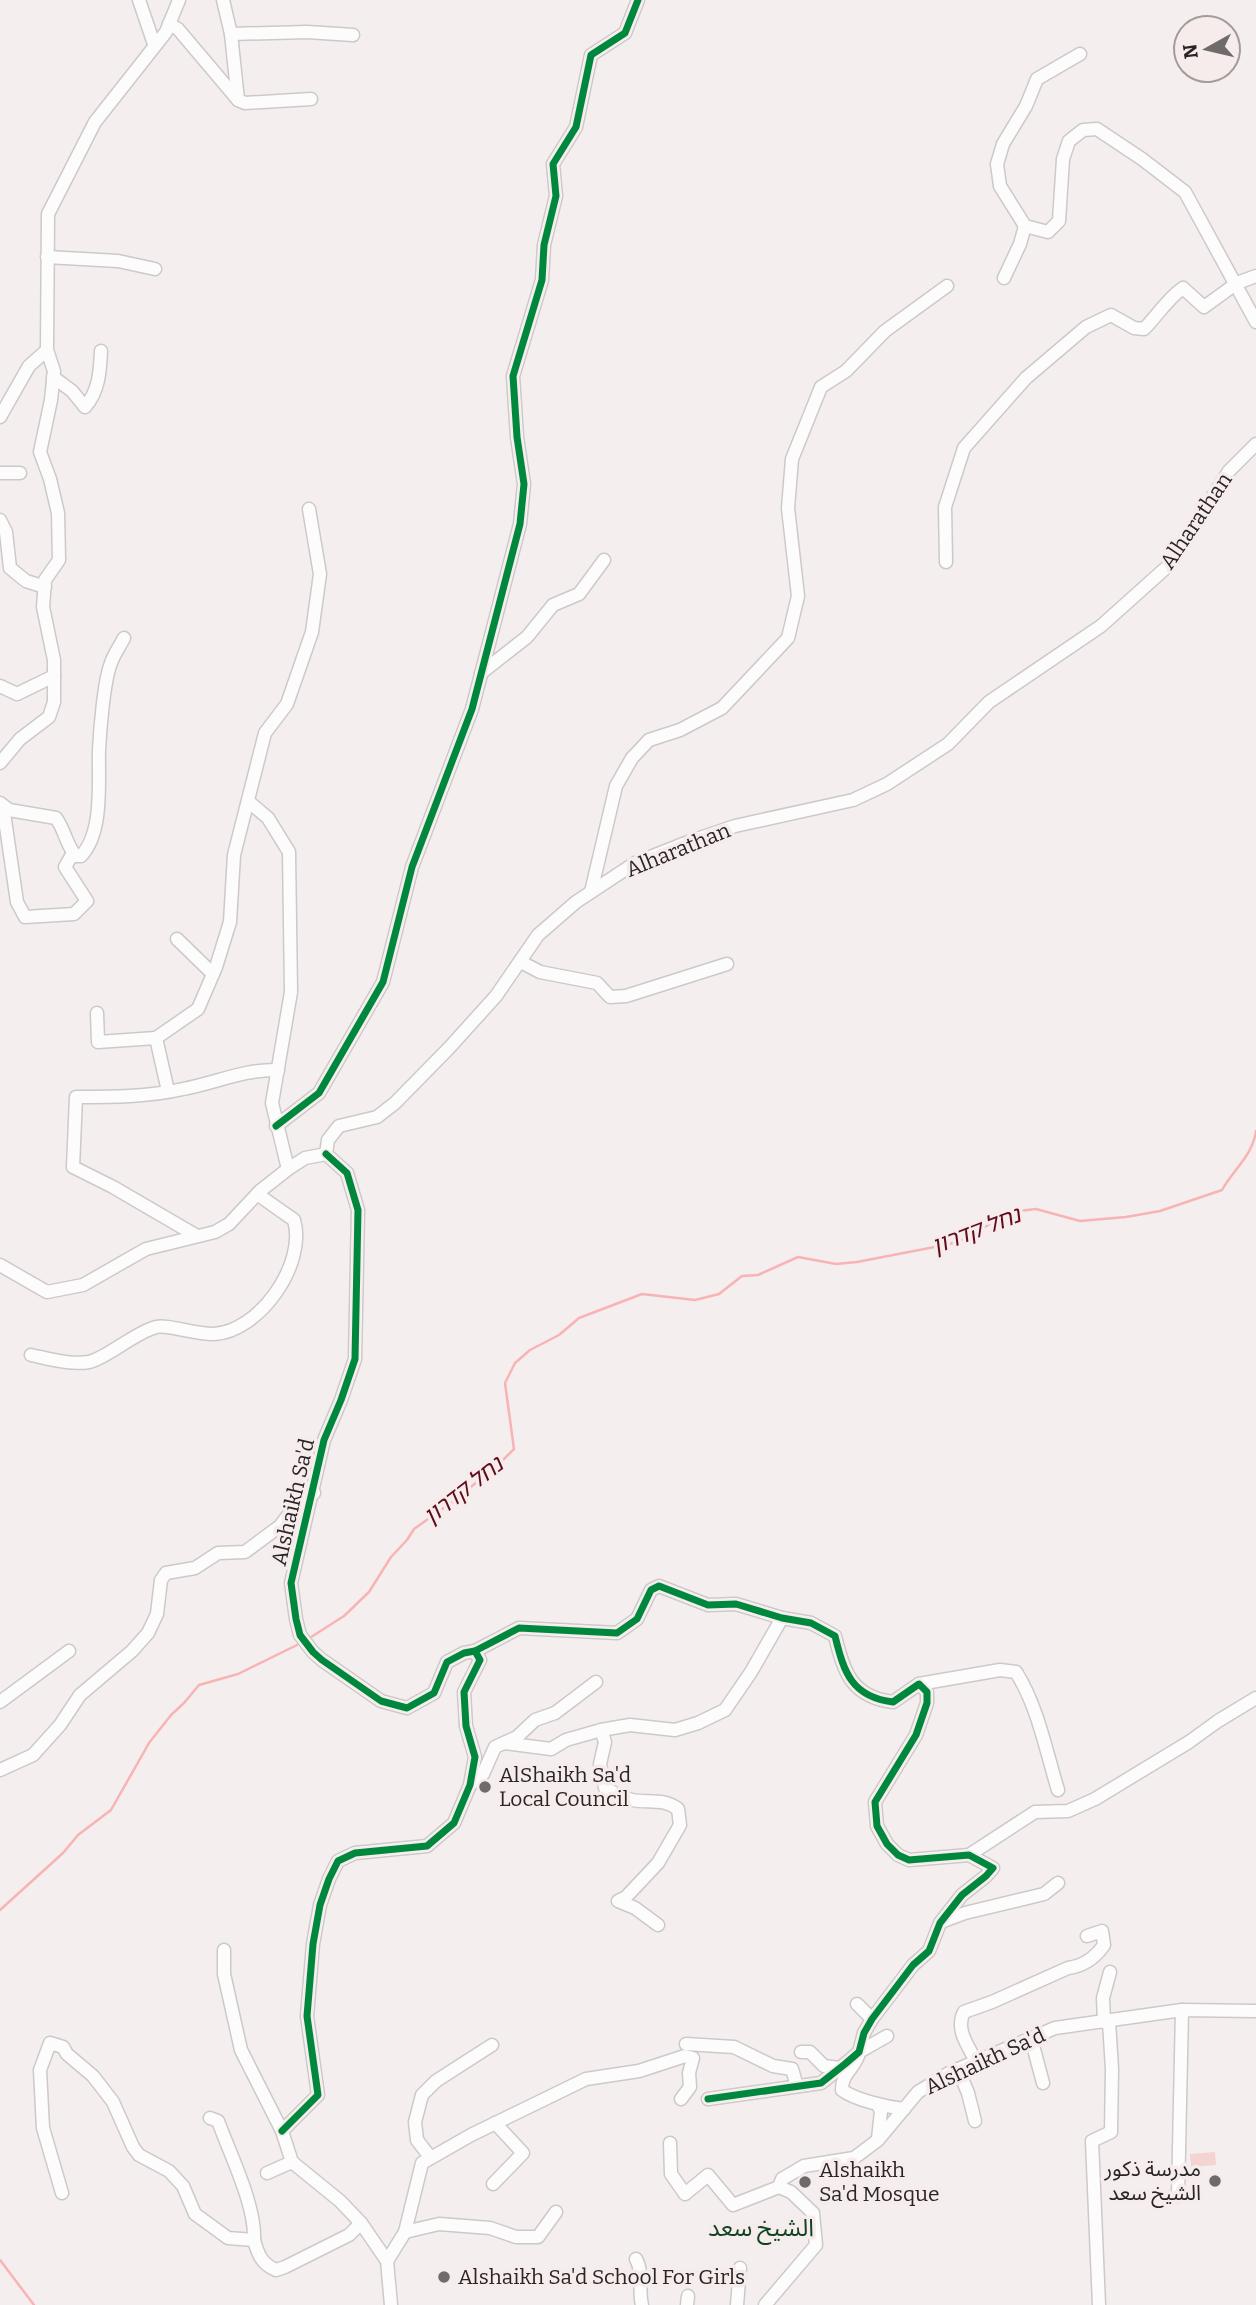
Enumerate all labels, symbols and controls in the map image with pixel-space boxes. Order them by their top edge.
north arrow [1172,14,1242,84]
text: N [1178,42,1203,60]
street label: Alharathan [1154,468,1238,574]
street label: Alharathan [622,817,734,883]
water label: נחל קדרון [928,1199,1027,1260]
street label: Alshaikh Sa'd [266,1436,320,1568]
water label: נחל קדרון [418,1449,510,1530]
place label: AlShaikh Sa'd Local Council [499,1762,631,1812]
marker: AlShaikh Sa'd Local Council [477,1779,493,1795]
street label: Alshaikh Sa'd [921,2022,1049,2100]
place label: مدرسة ذكور الشيخ سعد [1104,2156,1201,2208]
place label: Alshaikh Sa'd Mosque [819,2157,940,2207]
marker: مدرسة ذكور الشيخ سعد [1207,2173,1223,2189]
marker: Alshaikh Sa'd Mosque [797,2174,813,2190]
district label: الشيخ سعد [708,2214,814,2245]
place label: Alshaikh Sa'd School For Girls [458,2264,745,2290]
marker: Alshaikh Sa'd School For Girls [436,2269,452,2285]

